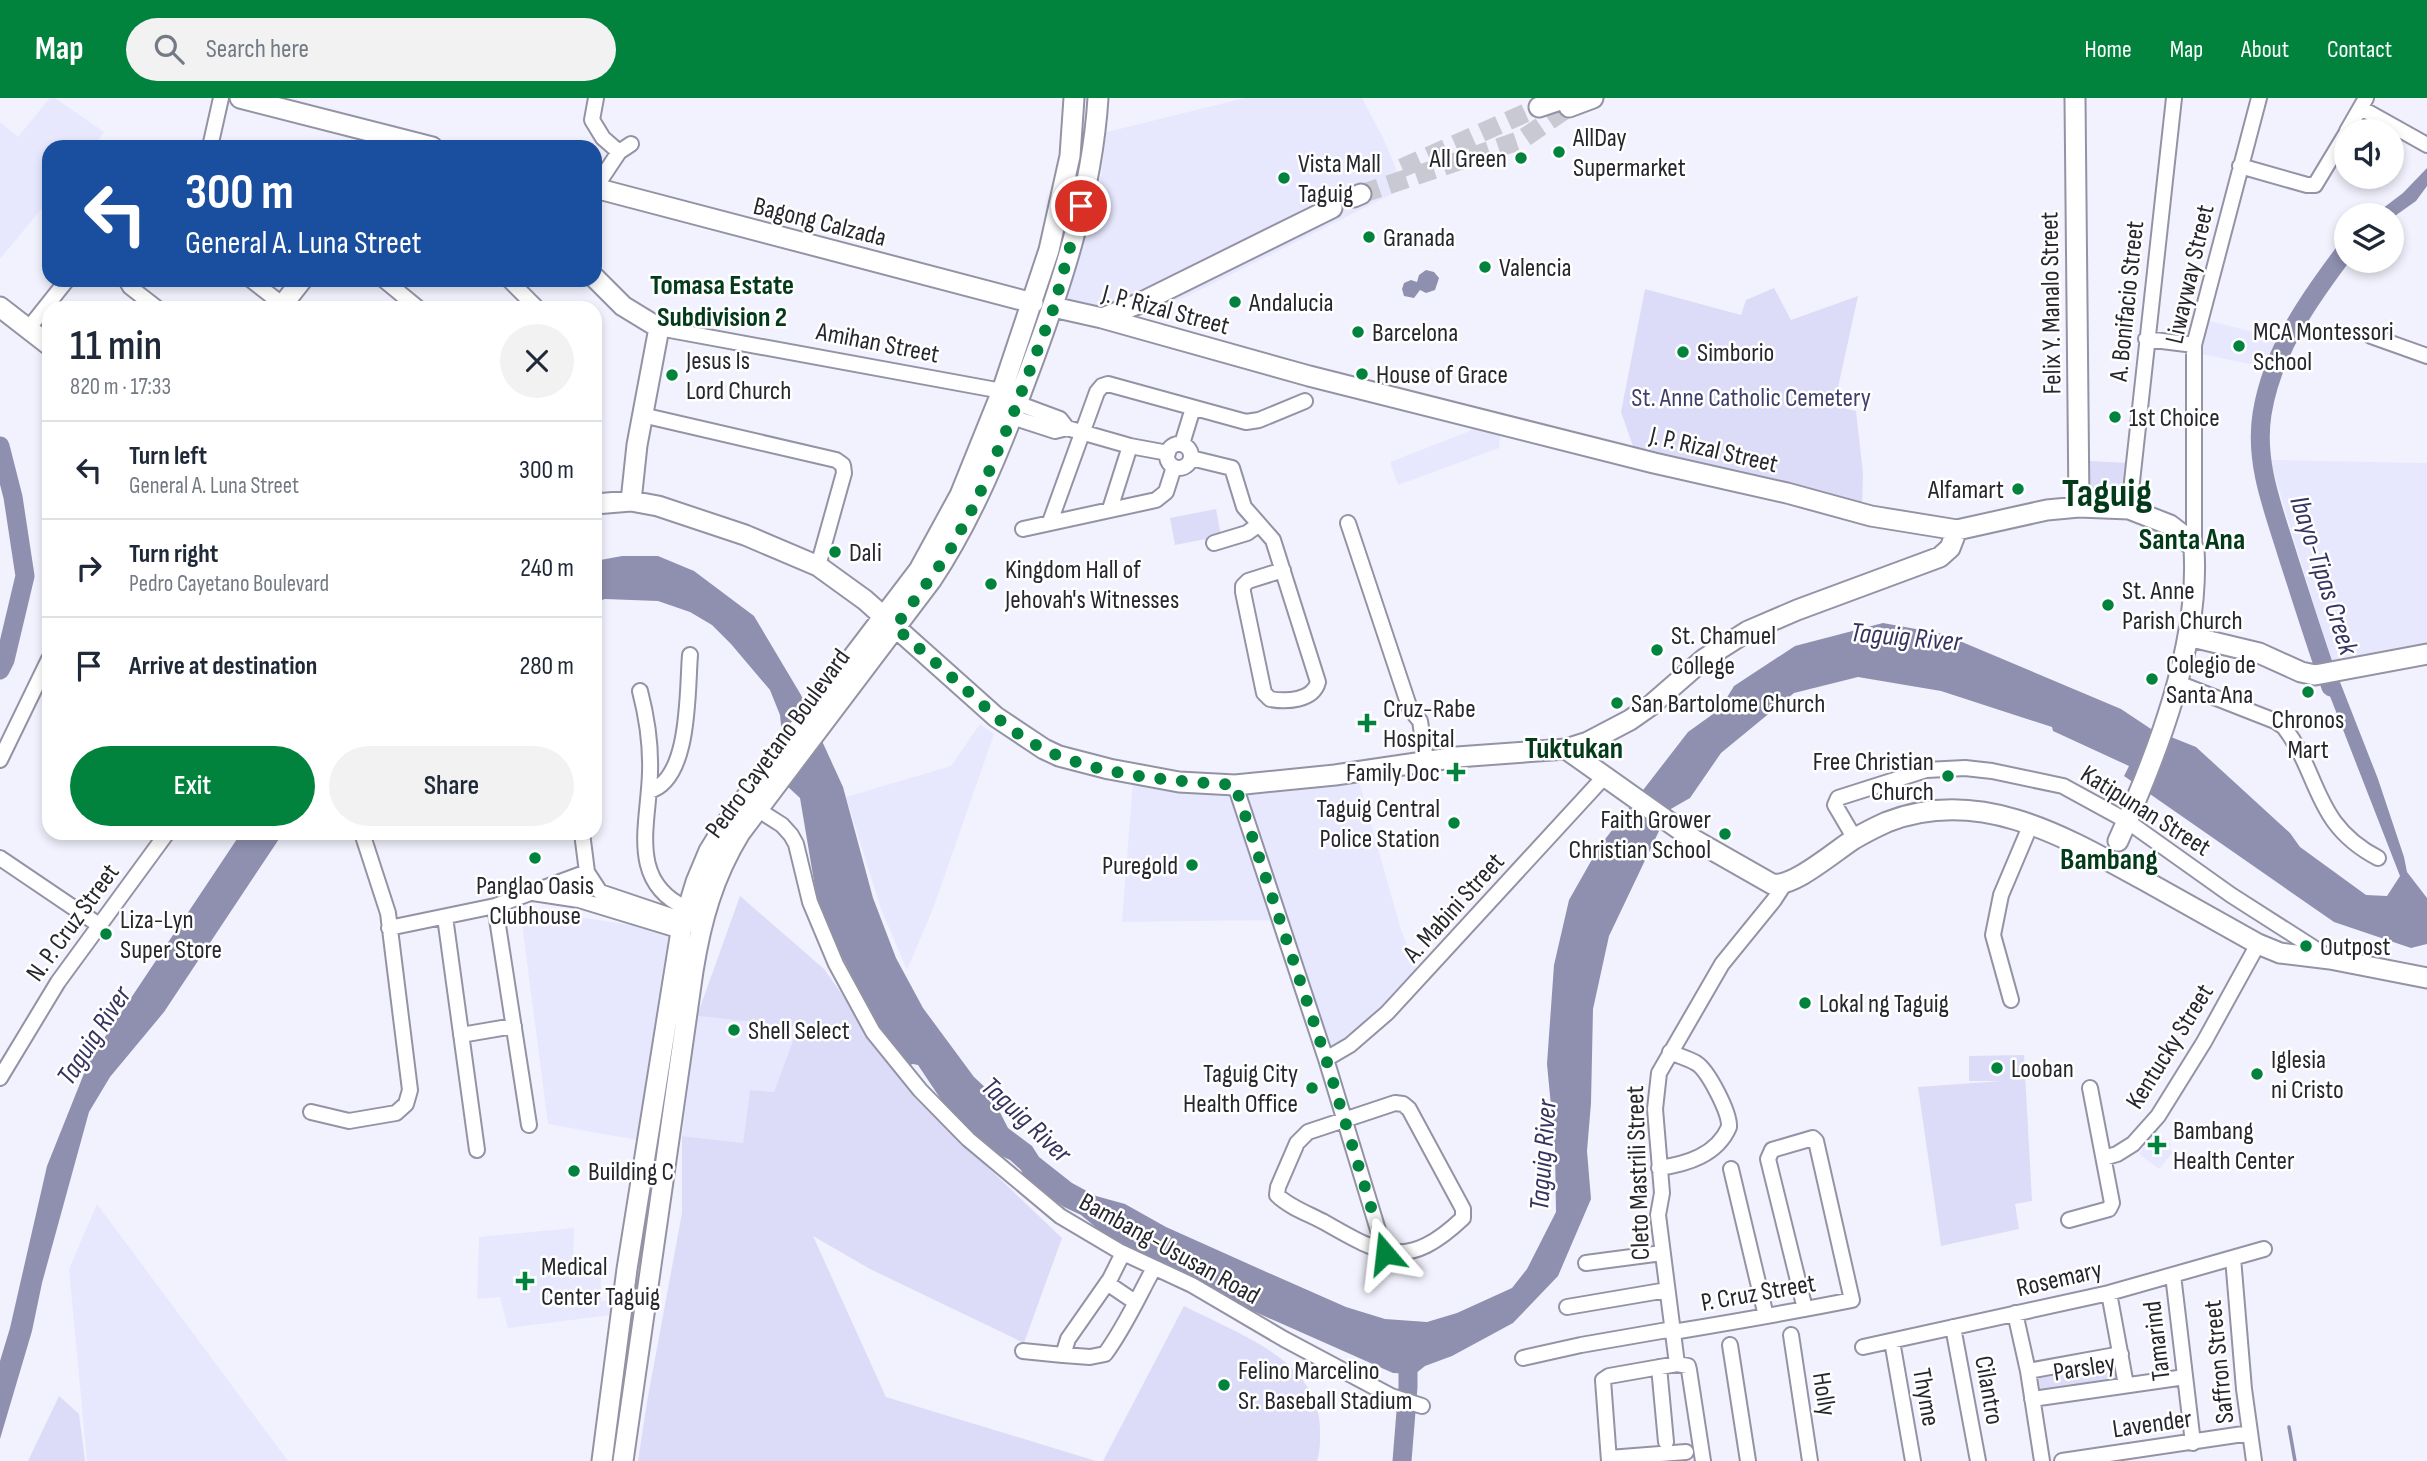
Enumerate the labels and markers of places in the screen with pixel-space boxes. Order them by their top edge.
place label: AllDay Supermarket [1572,123,1686,184]
place label: All Green [1429,144,1507,175]
marker: AllDay Supermarket [1551,144,1567,160]
place label: Vista Mall Taguig [1298,149,1381,210]
marker: All Green [1513,150,1529,166]
marker: Vista Mall Taguig [1276,170,1292,186]
pin [1051,176,1111,236]
place label: Granada [1383,223,1455,254]
marker: Granada [1361,229,1377,245]
place label: Valencia [1499,253,1572,284]
marker: Valencia [1477,259,1493,275]
place label: Andalucia [1248,288,1334,319]
marker: Andalucia [1227,294,1243,310]
place label: MCA Montessori School [2253,317,2394,378]
place label: Barcelona [1372,318,1458,349]
marker: Barcelona [1350,324,1366,340]
place label: Simborio [1697,338,1774,369]
marker: MCA Montessori School [2231,338,2247,354]
marker: Simborio [1675,344,1691,360]
place label: Jesus Is Lord Church [685,346,791,407]
place label: House of Grace [1376,360,1508,391]
marker: House of Grace [1354,366,1370,382]
marker: Jesus Is Lord Church [664,367,680,383]
place label: 1st Choice [2129,403,2220,434]
marker: 1st Choice [2107,409,2123,425]
place label: Alfamart [1927,475,2004,506]
marker: Alfamart [2010,481,2026,497]
place label: Dali [849,538,882,569]
marker: Dali [827,544,843,560]
place label: Kingdom Hall of Jehovah's Witnesses [1004,555,1179,616]
marker: Kingdom Hall of Jehovah's Witnesses [983,576,999,592]
place label: St. Anne Parish Church [2122,576,2243,637]
marker: St. Anne Parish Church [2100,597,2116,613]
place label: St. Chamuel College [1671,621,1776,682]
marker: St. Chamuel College [1649,642,1665,658]
place label: Colegio de Santa Ana [2166,650,2256,711]
marker: Colegio de Santa Ana [2144,671,2160,687]
marker: Chronos Mart [2300,684,2316,700]
place label: San Bartolome Church [1631,689,1825,720]
place label: Cruz-Rabe Hospital [1383,694,1476,755]
marker: San Bartolome Church [1609,695,1625,711]
place label: Chronos Mart [2272,705,2344,766]
marker: Cruz-Rabe Hospital [1357,713,1377,733]
place label: Free Christian Church [1813,747,1934,808]
place label: Family Doc [1346,758,1440,789]
marker: Family Doc [1446,762,1466,782]
marker: Free Christian Church [1940,768,1956,784]
place label: Taguig Central Police Station [1317,794,1440,855]
place label: Faith Grower Christian School [1569,805,1712,866]
marker: Taguig Central Police Station [1446,815,1462,831]
marker: Faith Grower Christian School [1717,826,1733,842]
marker: Panglao Oasis Clubhouse [527,850,543,866]
place label: Puregold [1102,851,1178,882]
marker: Puregold [1184,857,1200,873]
place label: Panglao Oasis Clubhouse [476,871,594,932]
place label: Liza-Lyn Super Store [120,905,222,966]
marker: Liza-Lyn Super Store [98,926,114,942]
place label: Outpost [2320,932,2391,963]
marker: Outpost [2298,938,2314,954]
place label: Lokal ng Taguig [1819,989,1949,1020]
marker: Lokal ng Taguig [1797,995,1813,1011]
place label: Shell Select [748,1016,850,1047]
marker: Shell Select [726,1022,742,1038]
place label: Iglesia ni Cristo [2271,1045,2344,1106]
place label: Looban [2011,1054,2074,1085]
place label: Taguig City Health Office [1183,1059,1298,1120]
marker: Looban [1989,1060,2005,1076]
marker: Iglesia ni Cristo [2249,1066,2265,1082]
marker: Taguig City Health Office [1304,1080,1320,1096]
place label: Bambang Health Center [2173,1116,2295,1177]
marker: Bambang Health Center [2147,1135,2167,1155]
place label: Building C [588,1157,674,1188]
marker: Building C [566,1163,582,1179]
place label: Medical Center Taguig [541,1252,660,1313]
marker: Medical Center Taguig [515,1271,535,1291]
place label: Felino Marcelino Sr. Baseball Stadium [1238,1356,1412,1417]
marker: Felino Marcelino Sr. Baseball Stadium [1216,1377,1232,1393]

